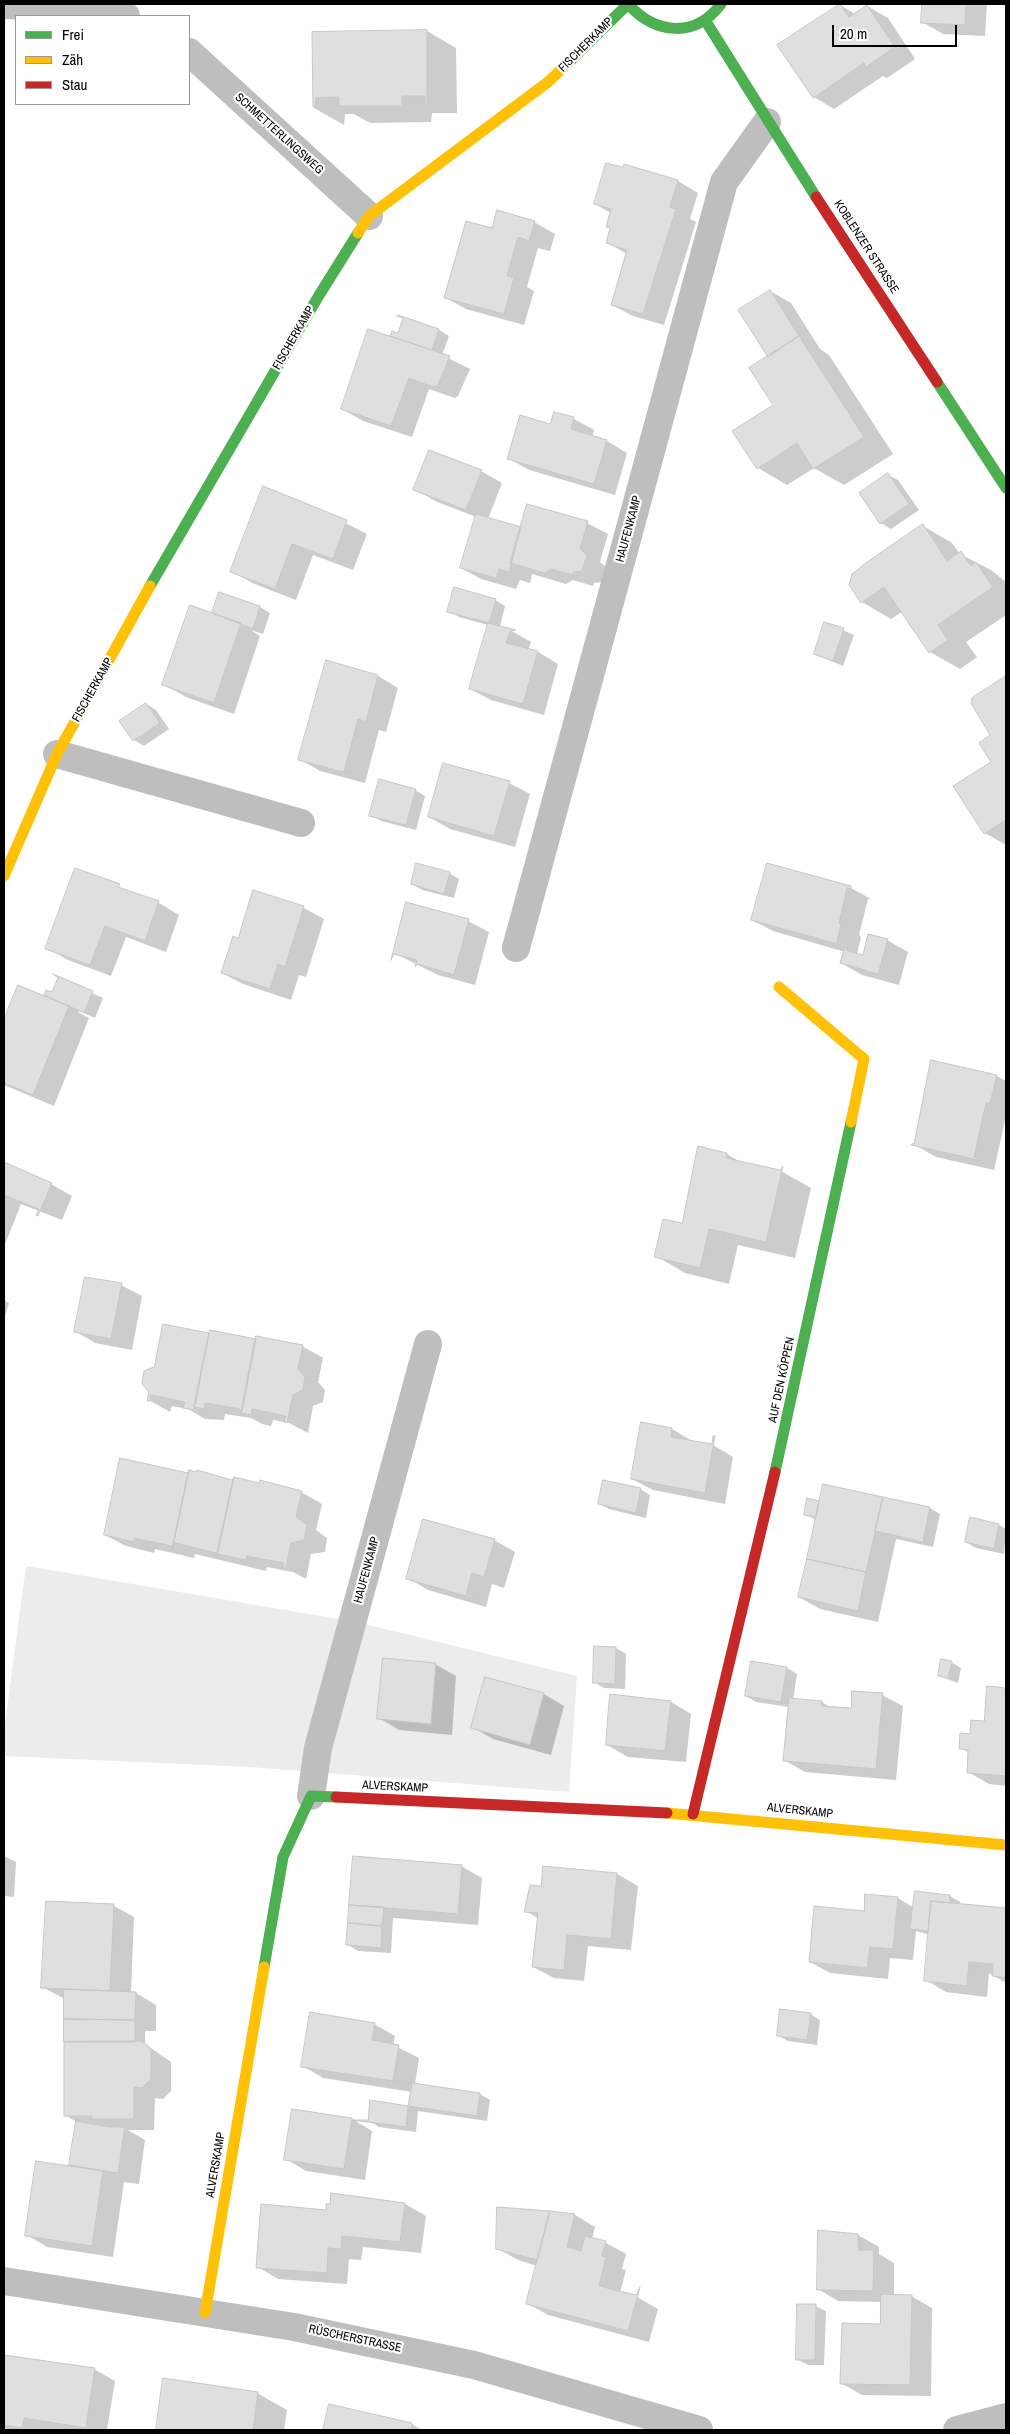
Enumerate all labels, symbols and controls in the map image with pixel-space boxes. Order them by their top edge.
legend [15,15,190,105]
street label: FISCHERKAMP [556,15,616,75]
scale bar [835,15,960,47]
text: 20 m [840,23,867,44]
text: Frei [62,24,84,45]
text: Zäh [62,49,83,70]
text: Stau [62,74,87,95]
street label: SCHMETTERLINGSWEG [232,90,326,178]
street label: KOBLENZER STRASSE [830,198,902,296]
street label: FISCHERKAMP [270,304,318,372]
street label: HAUFENKAMP [613,494,645,564]
street label: FISCHERKAMP [69,655,117,725]
street label: AUF DEN KÖPPEN [766,1336,798,1424]
street label: HAUFENKAMP [351,1535,383,1605]
street label: ALVERSKAMP [362,1778,428,1796]
street label: ALVERSKAMP [766,1800,834,1822]
street label: ALVERSKAMP [203,2131,229,2199]
street label: RÜSCHERSTRASSE [307,2322,403,2356]

